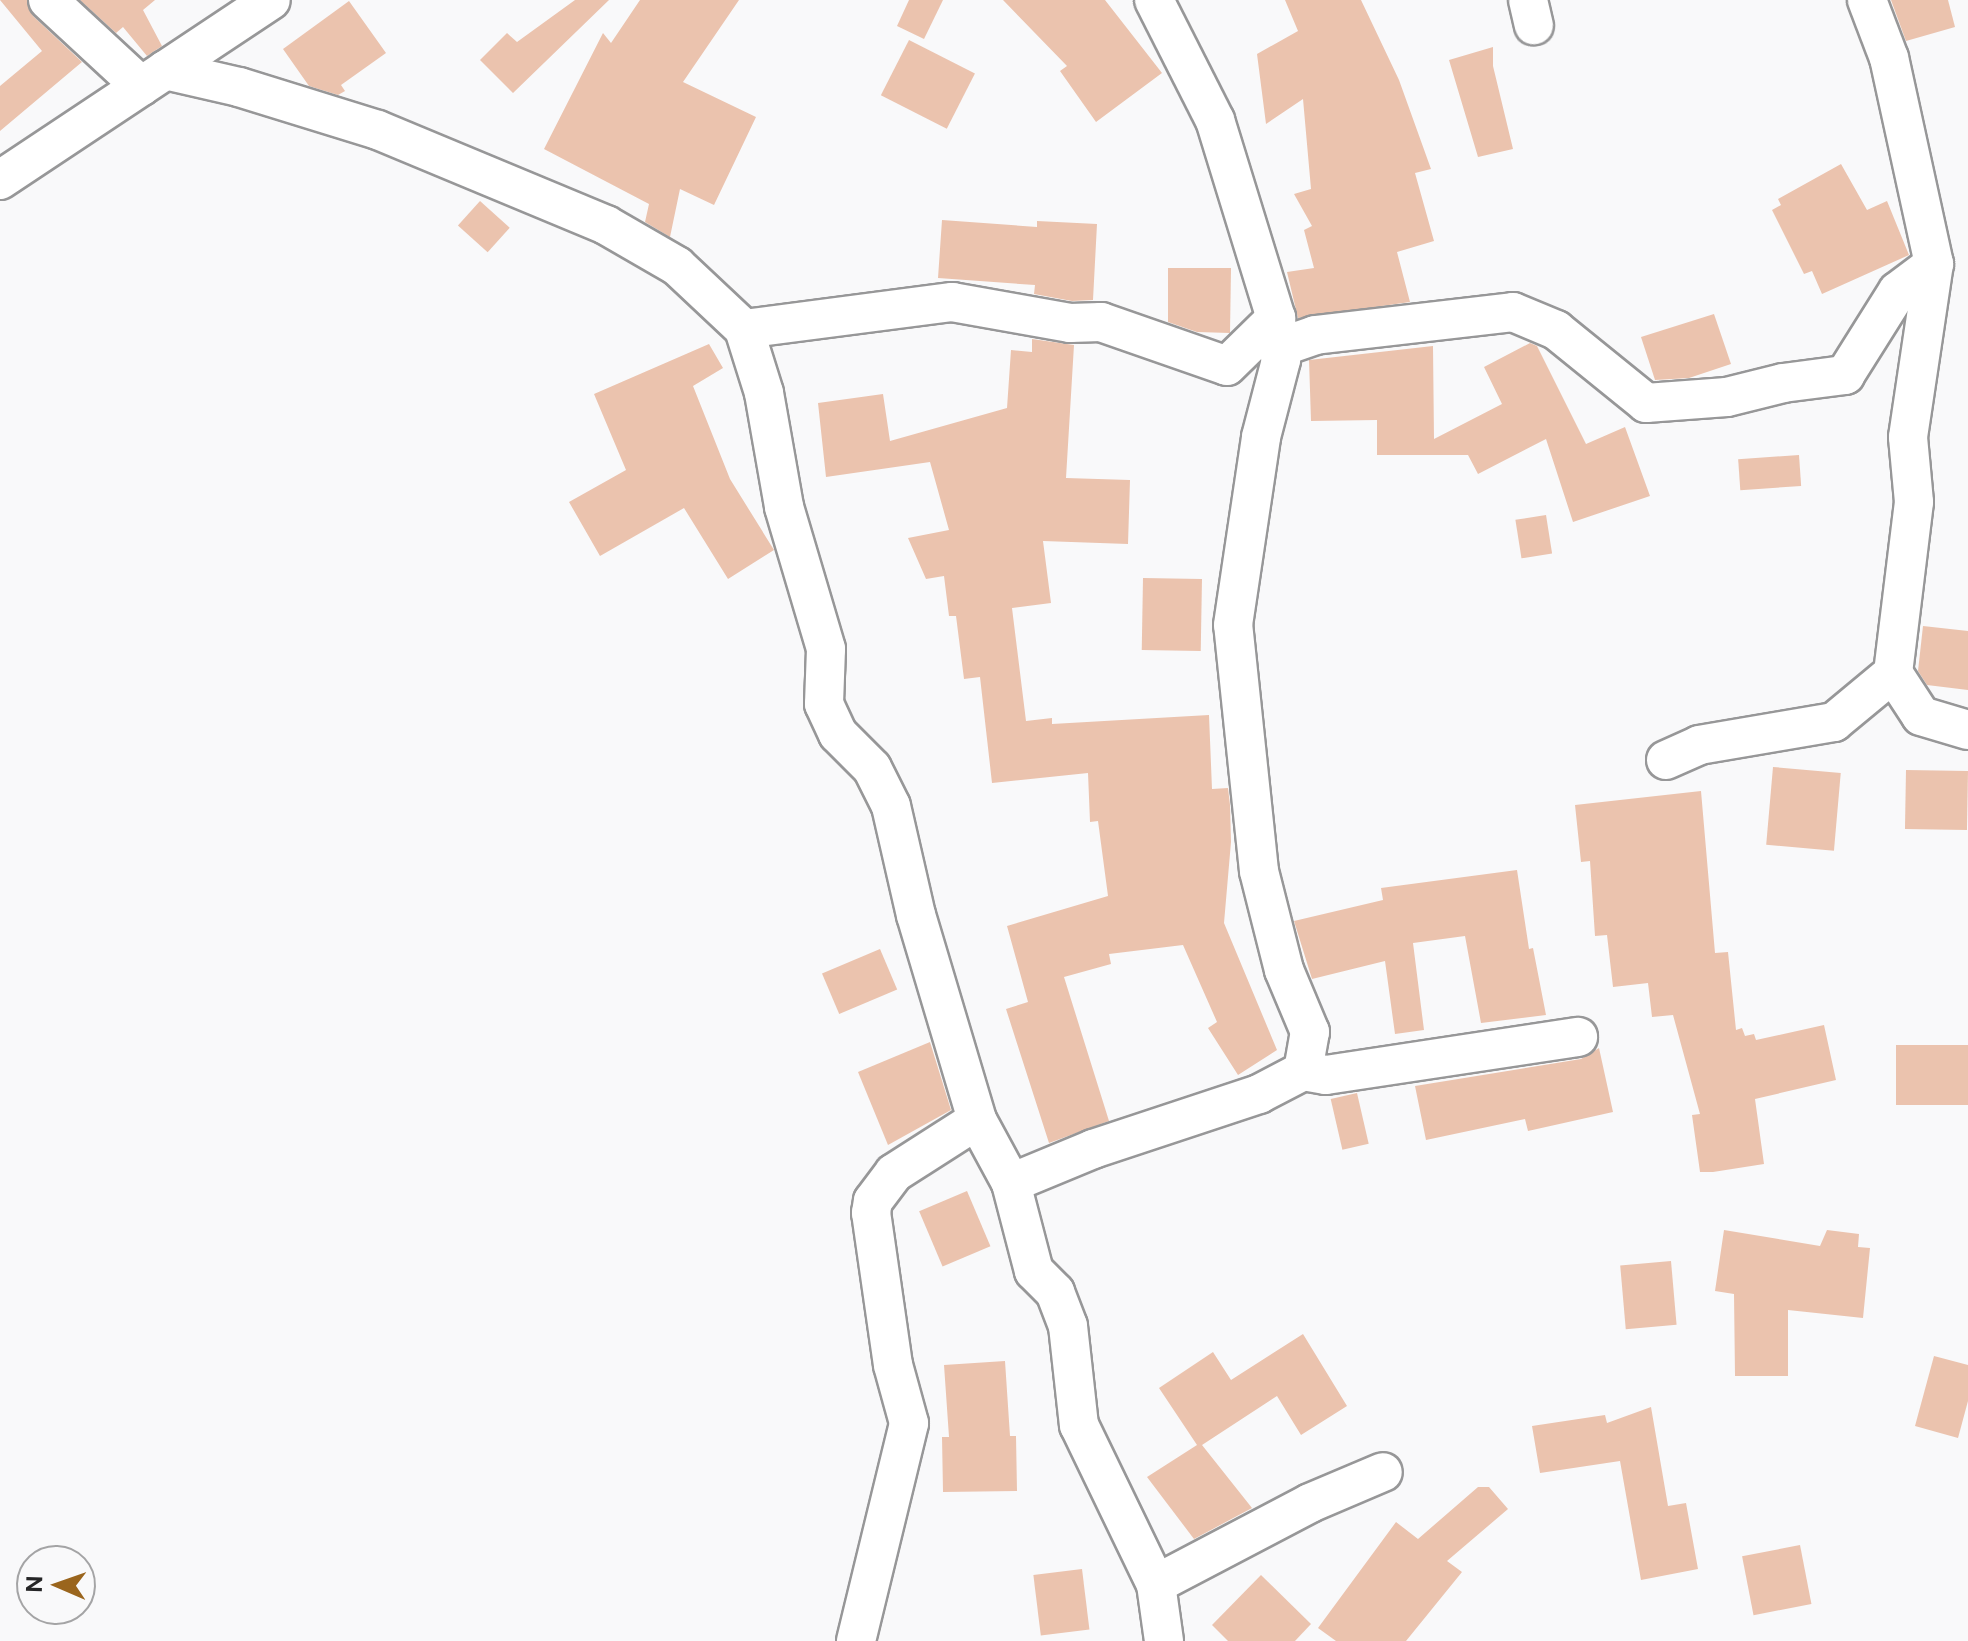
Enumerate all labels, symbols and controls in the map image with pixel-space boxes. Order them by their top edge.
north arrow [16,1545,96,1625]
text: N [21,1575,47,1593]

